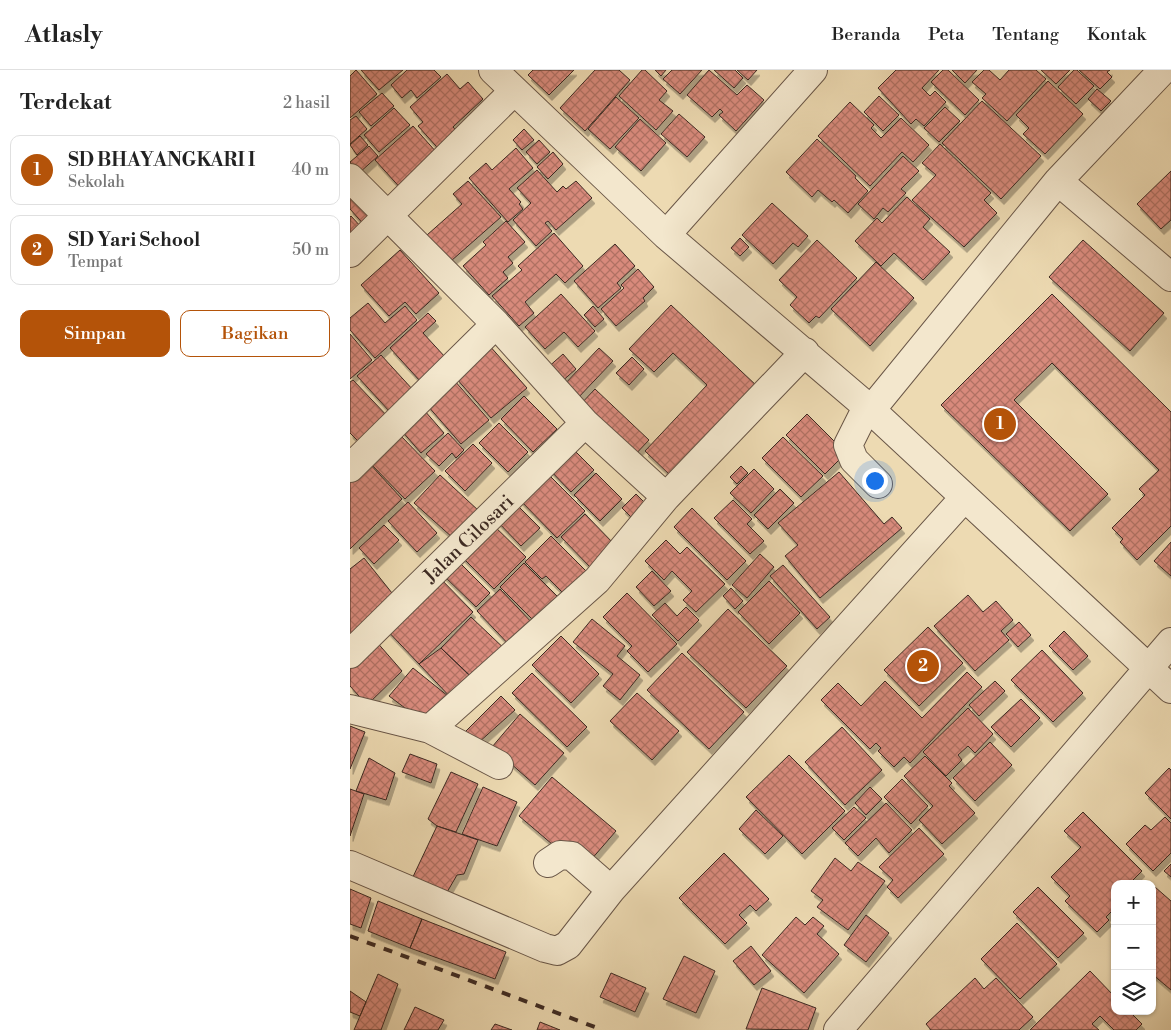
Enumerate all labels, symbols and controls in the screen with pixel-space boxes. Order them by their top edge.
text: Atlasly [25,20,102,50]
text: Beranda [832,23,900,46]
text: Peta [928,23,964,46]
text: Tentang [992,23,1059,46]
text: Kontak [1087,23,1146,46]
text: Terdekat [20,90,111,116]
text: 2 hasil [283,93,330,113]
text: SD BHAYANGKARI I [68,148,255,172]
text: 1 [33,160,41,180]
text: 40 m [292,160,329,180]
text: Sekolah [68,172,125,192]
text: SD Yari School [68,228,200,252]
text: 2 [32,240,42,260]
text: 50 m [292,240,329,260]
text: Tempat [68,252,123,272]
button: Simpan [20,310,170,357]
button: Bagikan [180,310,330,357]
pin: 1 [984,405,1016,443]
your location [862,468,888,494]
street label: Jalan Cilosari [418,490,519,589]
pin: 2 [907,647,939,685]
map controls [1111,880,1156,1015]
button: + [1111,880,1156,925]
button: − [1111,925,1156,970]
button: layers [1111,970,1156,1015]

